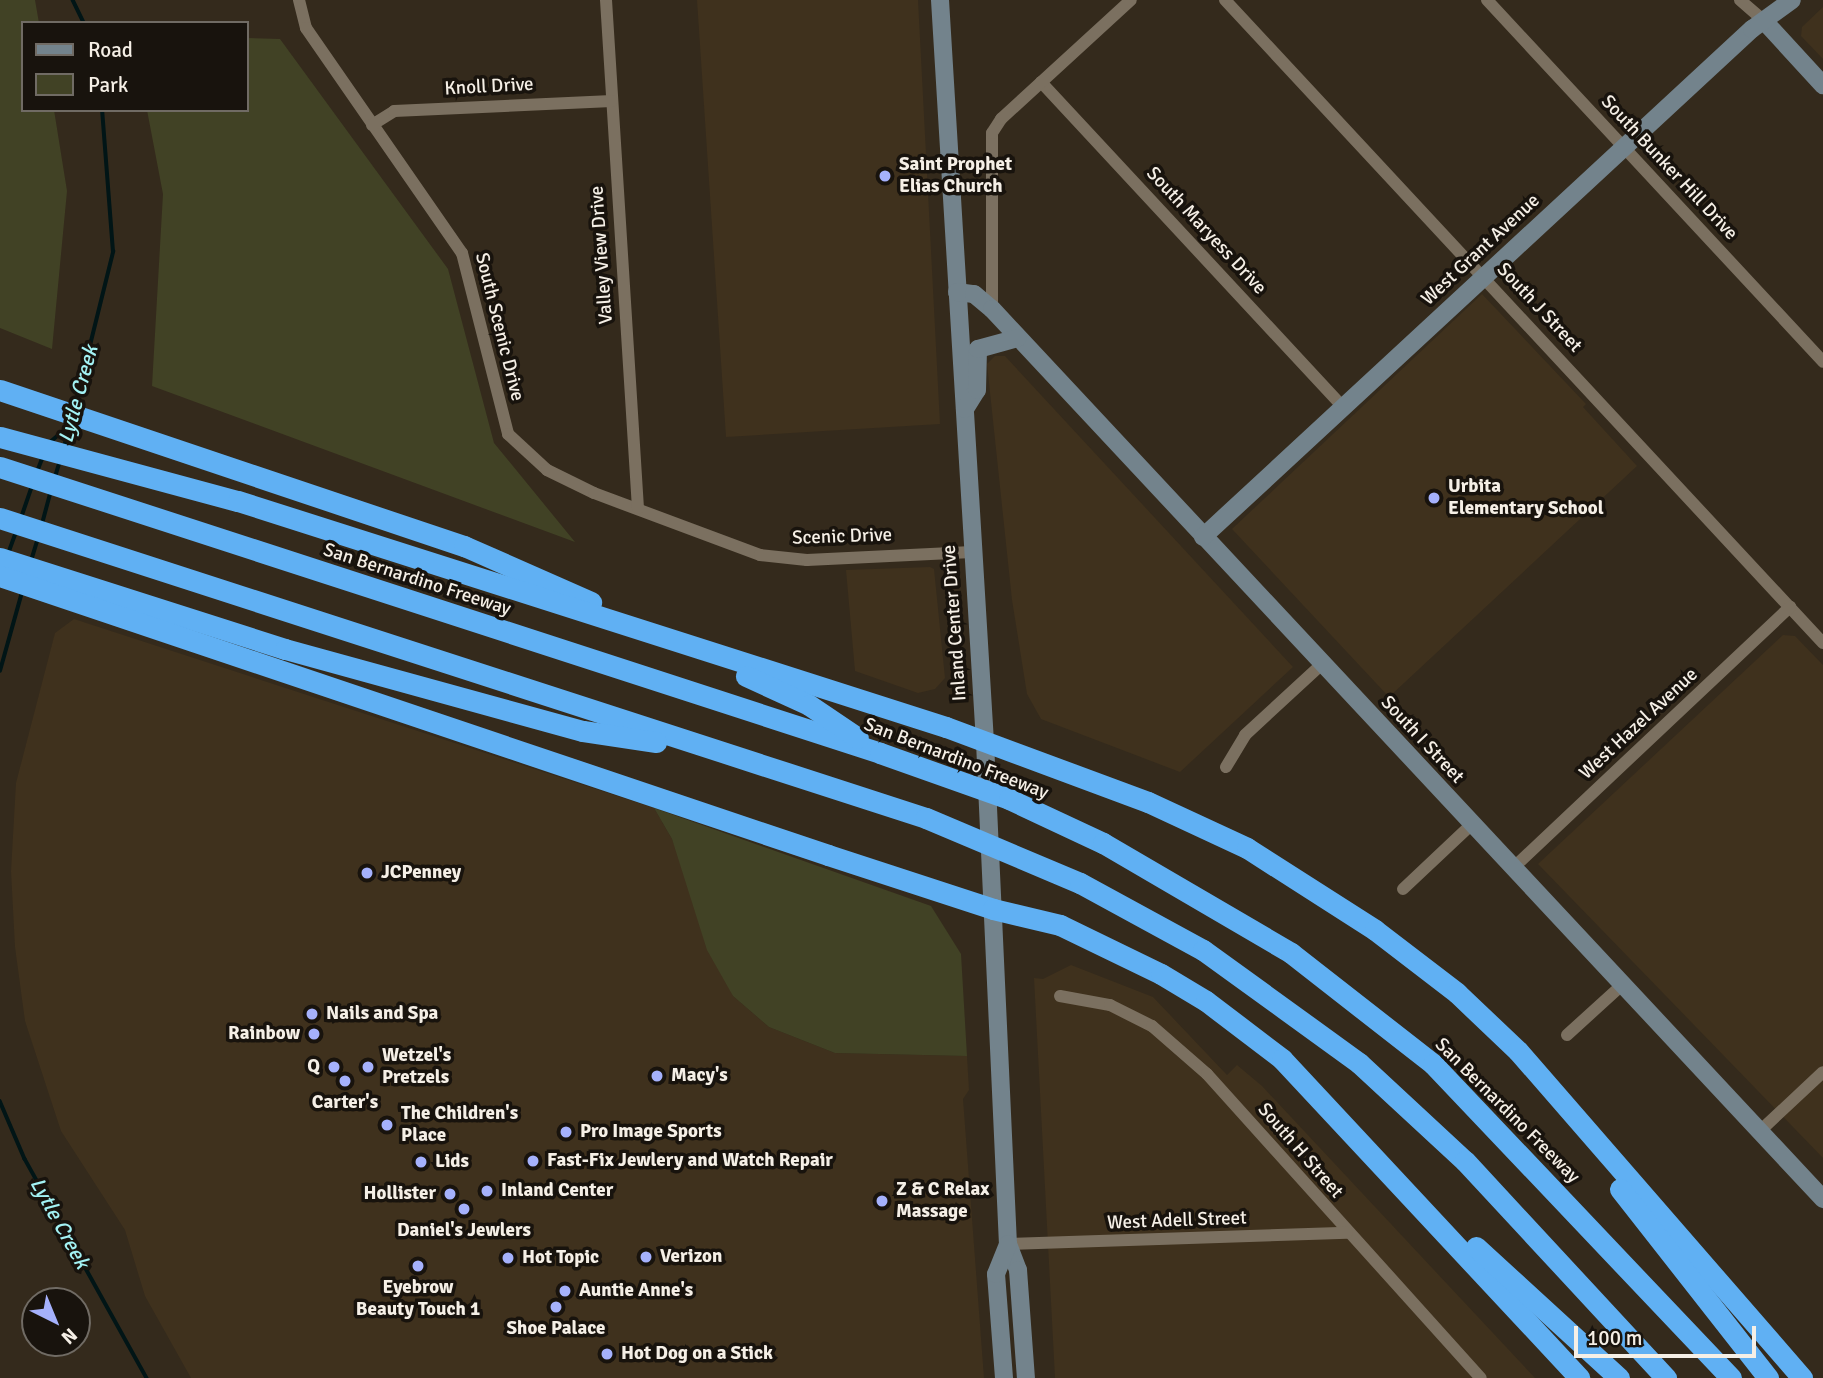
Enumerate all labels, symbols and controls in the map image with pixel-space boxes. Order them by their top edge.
legend [21,21,248,112]
text: Road [88,37,133,63]
text: Park [88,72,128,98]
street label: Knoll Drive [444,73,534,101]
street label: South Bunker Hill Drive [1596,91,1742,245]
place label: Saint Prophet Elias Church [899,154,1012,198]
street label: South Maryess Drive [1141,163,1271,299]
marker: Saint Prophet Elias Church [877,168,893,184]
street label: Valley View Drive [586,185,618,325]
street label: West Grant Avenue [1417,189,1545,311]
street label: South Scenic Drive [470,250,528,404]
street label: South J Street [1492,258,1586,358]
water label: Lytle Creek [53,342,103,446]
place label: Urbita Elementary School [1448,476,1604,520]
marker: Urbita Elementary School [1426,490,1442,506]
street label: Scenic Drive [792,524,892,550]
street label: San Bernardino Freeway [320,539,514,621]
street label: Inland Center Drive [938,544,972,702]
street label: West Hazel Avenue [1575,663,1703,785]
street label: South I Street [1376,692,1468,788]
street label: San Bernardino Freeway [861,713,1051,805]
place label: JCPenney [381,862,461,884]
marker: JCPenney [359,865,375,881]
place label: Nails and Spa [326,1003,438,1025]
marker: Nails and Spa [304,1006,320,1022]
place label: Rainbow [228,1023,300,1045]
marker: Rainbow [306,1026,322,1042]
street label: San Bernardino Freeway [1430,1034,1584,1188]
place label: Wetzel's Pretzels [382,1045,451,1089]
place label: Q [307,1056,320,1078]
marker: Q [326,1059,342,1075]
marker: Wetzel's Pretzels [360,1059,376,1075]
place label: Macy's [671,1065,728,1087]
marker: Macy's [649,1068,665,1084]
marker: Carter's [337,1073,353,1089]
place label: Carter's [312,1092,378,1114]
street label: South H Street [1253,1099,1347,1203]
place label: The Children's Place [401,1103,518,1147]
marker: The Children's Place [379,1117,395,1133]
place label: Pro Image Sports [580,1121,722,1143]
marker: Pro Image Sports [558,1124,574,1140]
place label: Fast-Fix Jewlery and Watch Repair [547,1150,833,1172]
place label: Lids [435,1151,469,1173]
marker: Fast-Fix Jewlery and Watch Repair [525,1153,541,1169]
marker: Lids [413,1154,429,1170]
water label: Lytle Creek [25,1173,95,1273]
place label: Z & C Relax Massage [896,1179,989,1223]
place label: Inland Center [501,1180,613,1202]
place label: Hollister [364,1183,436,1205]
marker: Inland Center [479,1183,495,1199]
marker: Hollister [442,1186,458,1202]
marker: Z & C Relax Massage [874,1193,890,1209]
marker: Daniel's Jewlers [456,1201,472,1217]
street label: West Adell Street [1107,1207,1247,1235]
place label: Daniel's Jewlers [397,1220,531,1242]
place label: Verizon [660,1246,722,1268]
place label: Hot Topic [522,1247,599,1269]
marker: Verizon [638,1249,654,1265]
marker: Hot Topic [500,1250,516,1266]
marker: Eyebrow Beauty Touch 1 [410,1258,426,1274]
place label: Eyebrow Beauty Touch 1 [356,1277,480,1321]
place label: Auntie Anne's [579,1280,693,1302]
marker: Auntie Anne's [557,1283,573,1299]
north arrow [21,1287,91,1357]
marker: Shoe Palace [548,1299,564,1315]
scale bar [1578,1312,1760,1356]
place label: Shoe Palace [507,1318,605,1340]
text: N [56,1323,82,1349]
text: 100 m [1587,1325,1642,1351]
place label: Hot Dog on a Stick [621,1343,773,1365]
marker: Hot Dog on a Stick [599,1346,615,1362]

